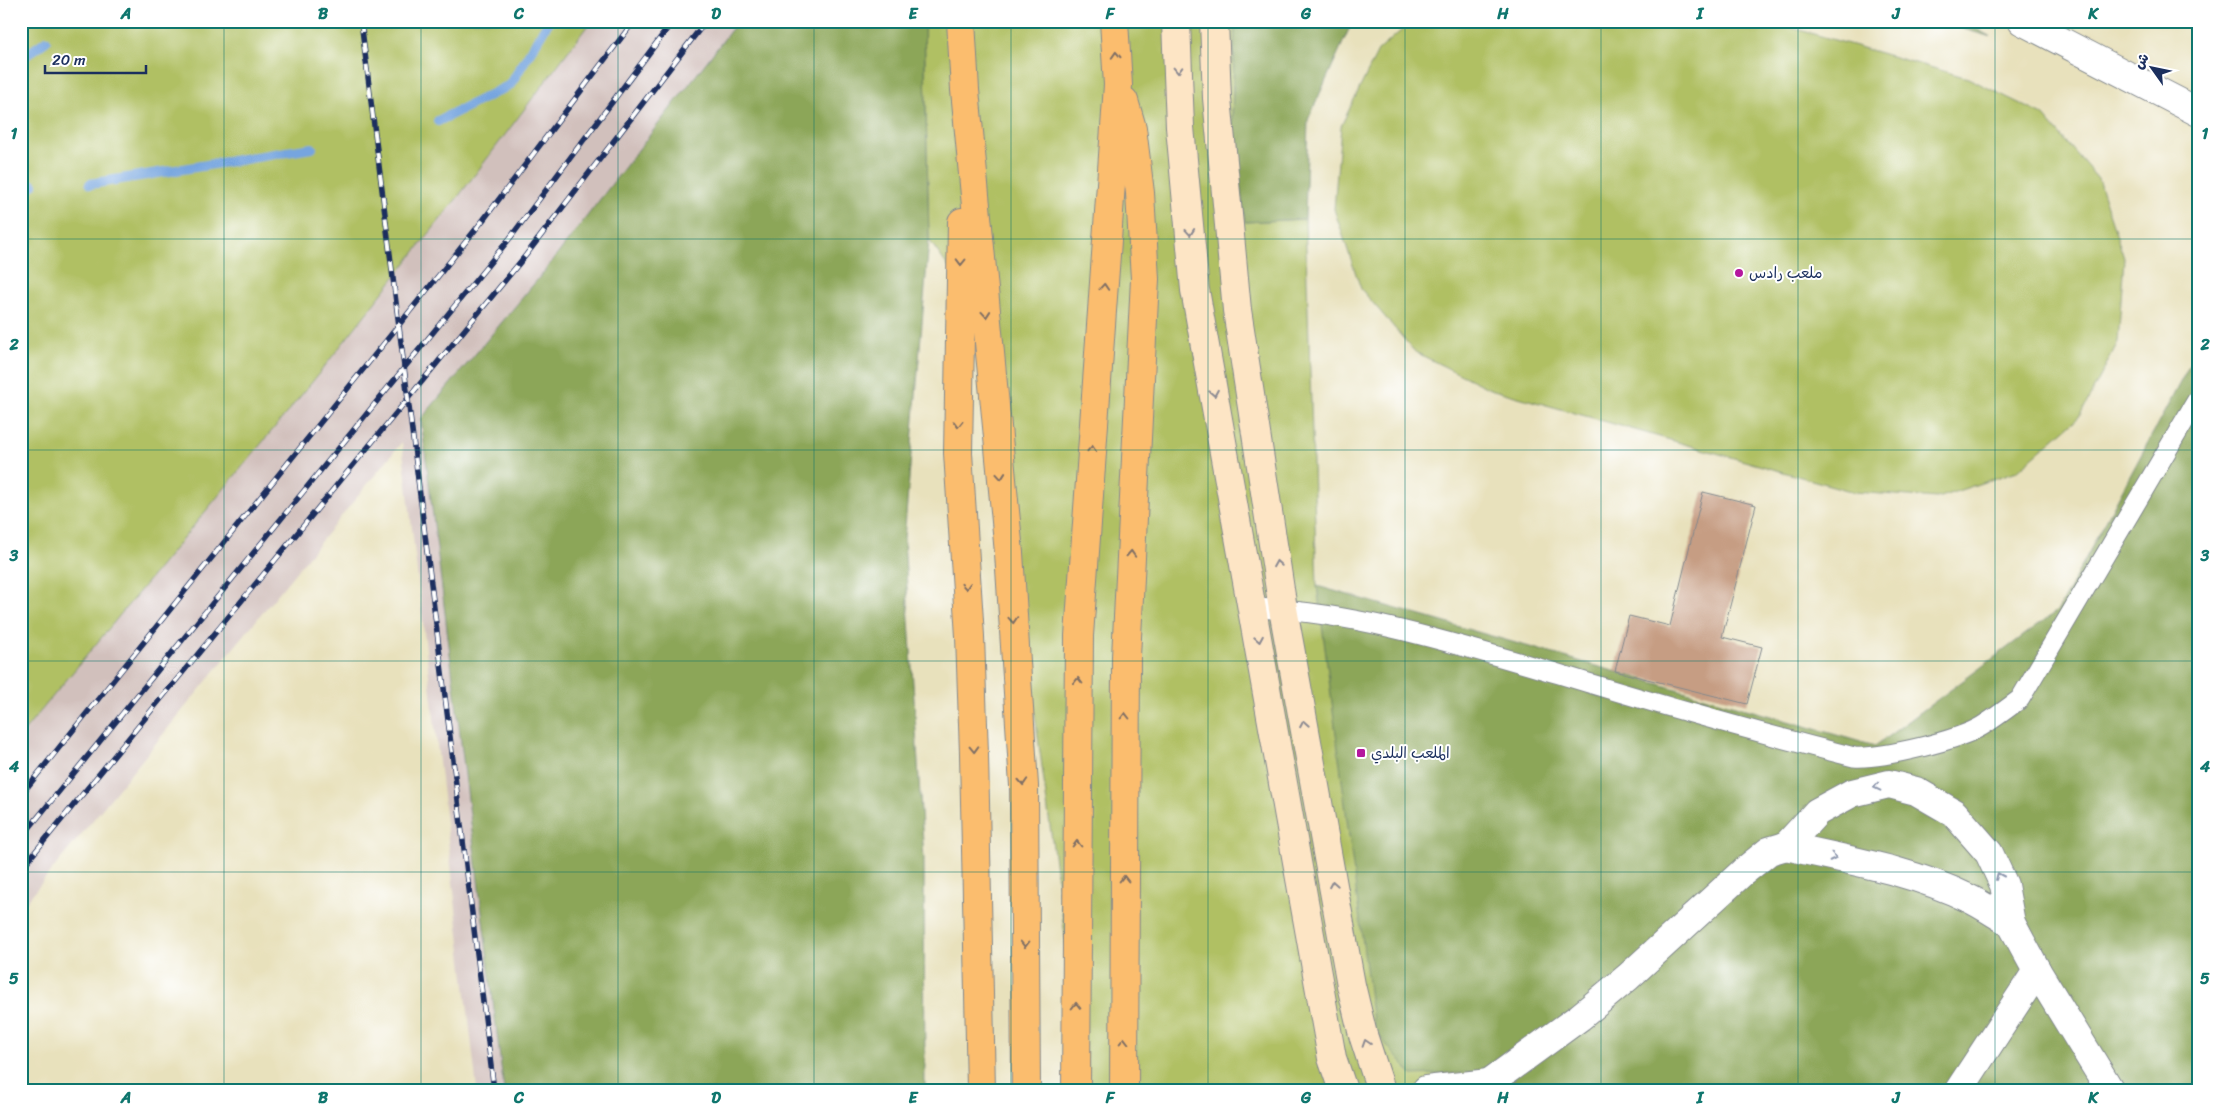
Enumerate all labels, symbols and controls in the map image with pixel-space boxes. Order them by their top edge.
text: A [120,0,131,28]
text: B [318,0,329,28]
text: C [513,0,525,28]
text: D [711,0,721,28]
text: E [909,0,919,28]
text: F [1105,0,1116,28]
text: G [1300,0,1312,28]
text: H [1496,0,1509,28]
text: I [1696,0,1705,28]
text: J [1891,0,1901,28]
text: K [2087,0,2099,28]
scale bar [45,42,146,74]
north arrow [2126,42,2176,92]
text: 20 m [52,47,86,73]
text: ش [2127,48,2156,74]
one-way arrow [1111,51,1122,59]
one-way arrow [1173,66,1183,74]
text: 1 [11,119,18,148]
text: 1 [2202,119,2209,148]
one-way arrow [1184,228,1195,236]
one-way arrow [956,258,967,266]
place label: ملعب رادس [1749,260,1822,286]
marker: ملعب رادس [1733,267,1745,279]
one-way arrow [1098,283,1109,291]
one-way arrow [980,310,991,318]
text: 2 [8,330,19,359]
text: 2 [2199,330,2210,359]
one-way arrow [1208,388,1218,397]
one-way arrow [953,420,963,428]
one-way arrow [1086,445,1097,453]
one-way arrow [996,472,1007,480]
text: 3 [9,541,19,570]
text: 3 [2200,541,2210,570]
one-way arrow [1125,549,1136,557]
one-way arrow [1272,560,1282,569]
one-way arrow [961,583,972,591]
one-way arrow [1007,616,1018,624]
one-way arrow [1253,634,1263,643]
one-way arrow [1073,677,1083,684]
one-way arrow [1120,712,1130,720]
one-way arrow [1300,720,1310,729]
place label: الملعب البلدي [1371,740,1450,766]
one-way arrow [969,745,979,753]
marker: الملعب البلدي [1355,747,1367,759]
text: 4 [8,752,19,781]
text: 4 [2199,752,2210,781]
one-way arrow [1018,778,1029,786]
one-way arrow [1873,781,1881,792]
one-way arrow [1072,839,1082,847]
one-way arrow [1829,851,1838,862]
one-way arrow [1995,872,2006,881]
one-way arrow [1119,874,1129,882]
one-way arrow [1329,880,1339,889]
one-way arrow [1020,940,1030,948]
text: 5 [9,964,19,993]
text: 5 [2200,964,2210,993]
one-way arrow [1071,1002,1081,1010]
one-way arrow [1119,1037,1129,1044]
one-way arrow [1362,1040,1372,1048]
text: A [120,1083,131,1111]
text: B [318,1083,329,1111]
text: C [513,1083,525,1111]
text: D [711,1083,721,1111]
text: E [909,1083,919,1111]
text: F [1105,1083,1116,1111]
text: G [1300,1083,1312,1111]
text: H [1496,1083,1509,1111]
text: I [1696,1083,1705,1111]
text: J [1891,1083,1901,1111]
text: K [2087,1083,2099,1111]

